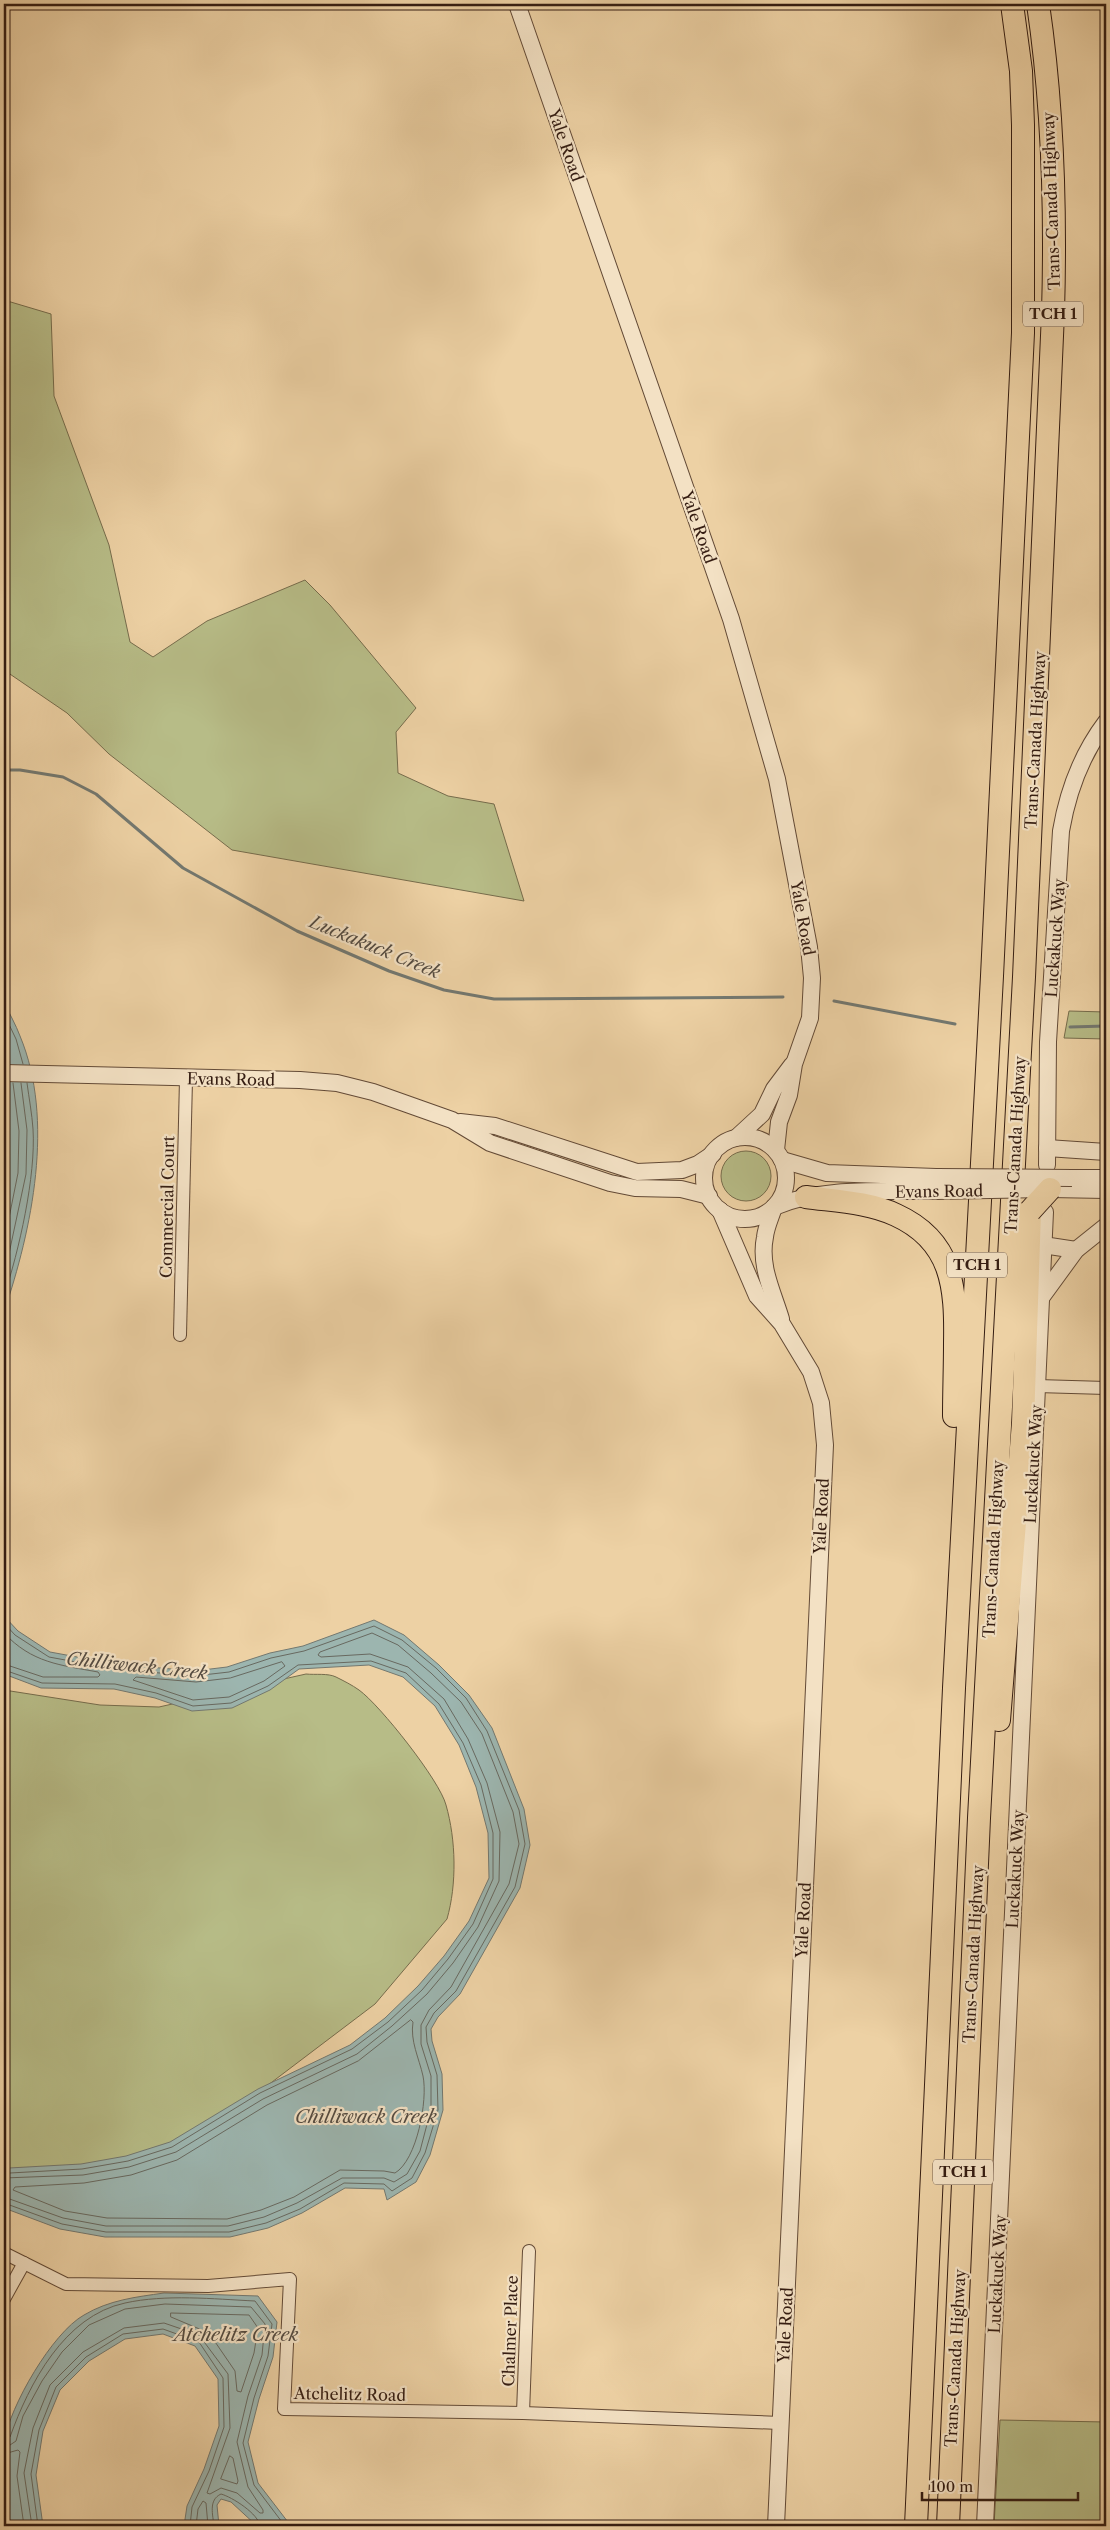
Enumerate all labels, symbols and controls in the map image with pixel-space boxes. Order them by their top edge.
street label: Yale Road [544,105,588,184]
street label: Trans-Canada Highway [1038,111,1064,290]
road number: TCH 1 [1023,302,1083,326]
street label: Yale Road [677,487,721,566]
street label: Trans-Canada Highway [1020,649,1050,830]
street label: Luckakuck Way [1041,877,1069,998]
street label: Yale Road [786,878,819,957]
water label: Luckakuck Creek [304,910,444,984]
street label: Trans-Canada Highway [1000,1054,1030,1235]
street label: Evans Road [187,1068,276,1090]
street label: Commercial Court [156,1135,178,1278]
street label: Evans Road [895,1180,984,1202]
road number: TCH 1 [947,1252,1007,1278]
street label: Luckakuck Way [1020,1403,1046,1524]
street label: Trans-Canada Highway [978,1458,1008,1639]
street label: Yale Road [809,1477,833,1555]
water label: Chilliwack Creek [65,1648,209,1684]
street label: Luckakuck Way [1002,1808,1028,1929]
street label: Trans-Canada Highway [958,1863,988,2044]
street label: Yale Road [791,1881,815,1959]
water label: Chilliwack Creek [295,2106,438,2128]
road number: TCH 1 [933,2160,993,2184]
street label: Luckakuck Way [984,2213,1010,2334]
street label: Trans-Canada Highway [940,2267,970,2448]
street label: Chalmer Place [498,2275,522,2387]
street label: Yale Road [773,2286,797,2364]
water label: Atchelitz Creek [171,2324,299,2346]
street label: Atchelitz Road [293,2383,406,2405]
scale bar [922,2470,1079,2502]
text: 100 m [930,2477,973,2496]

